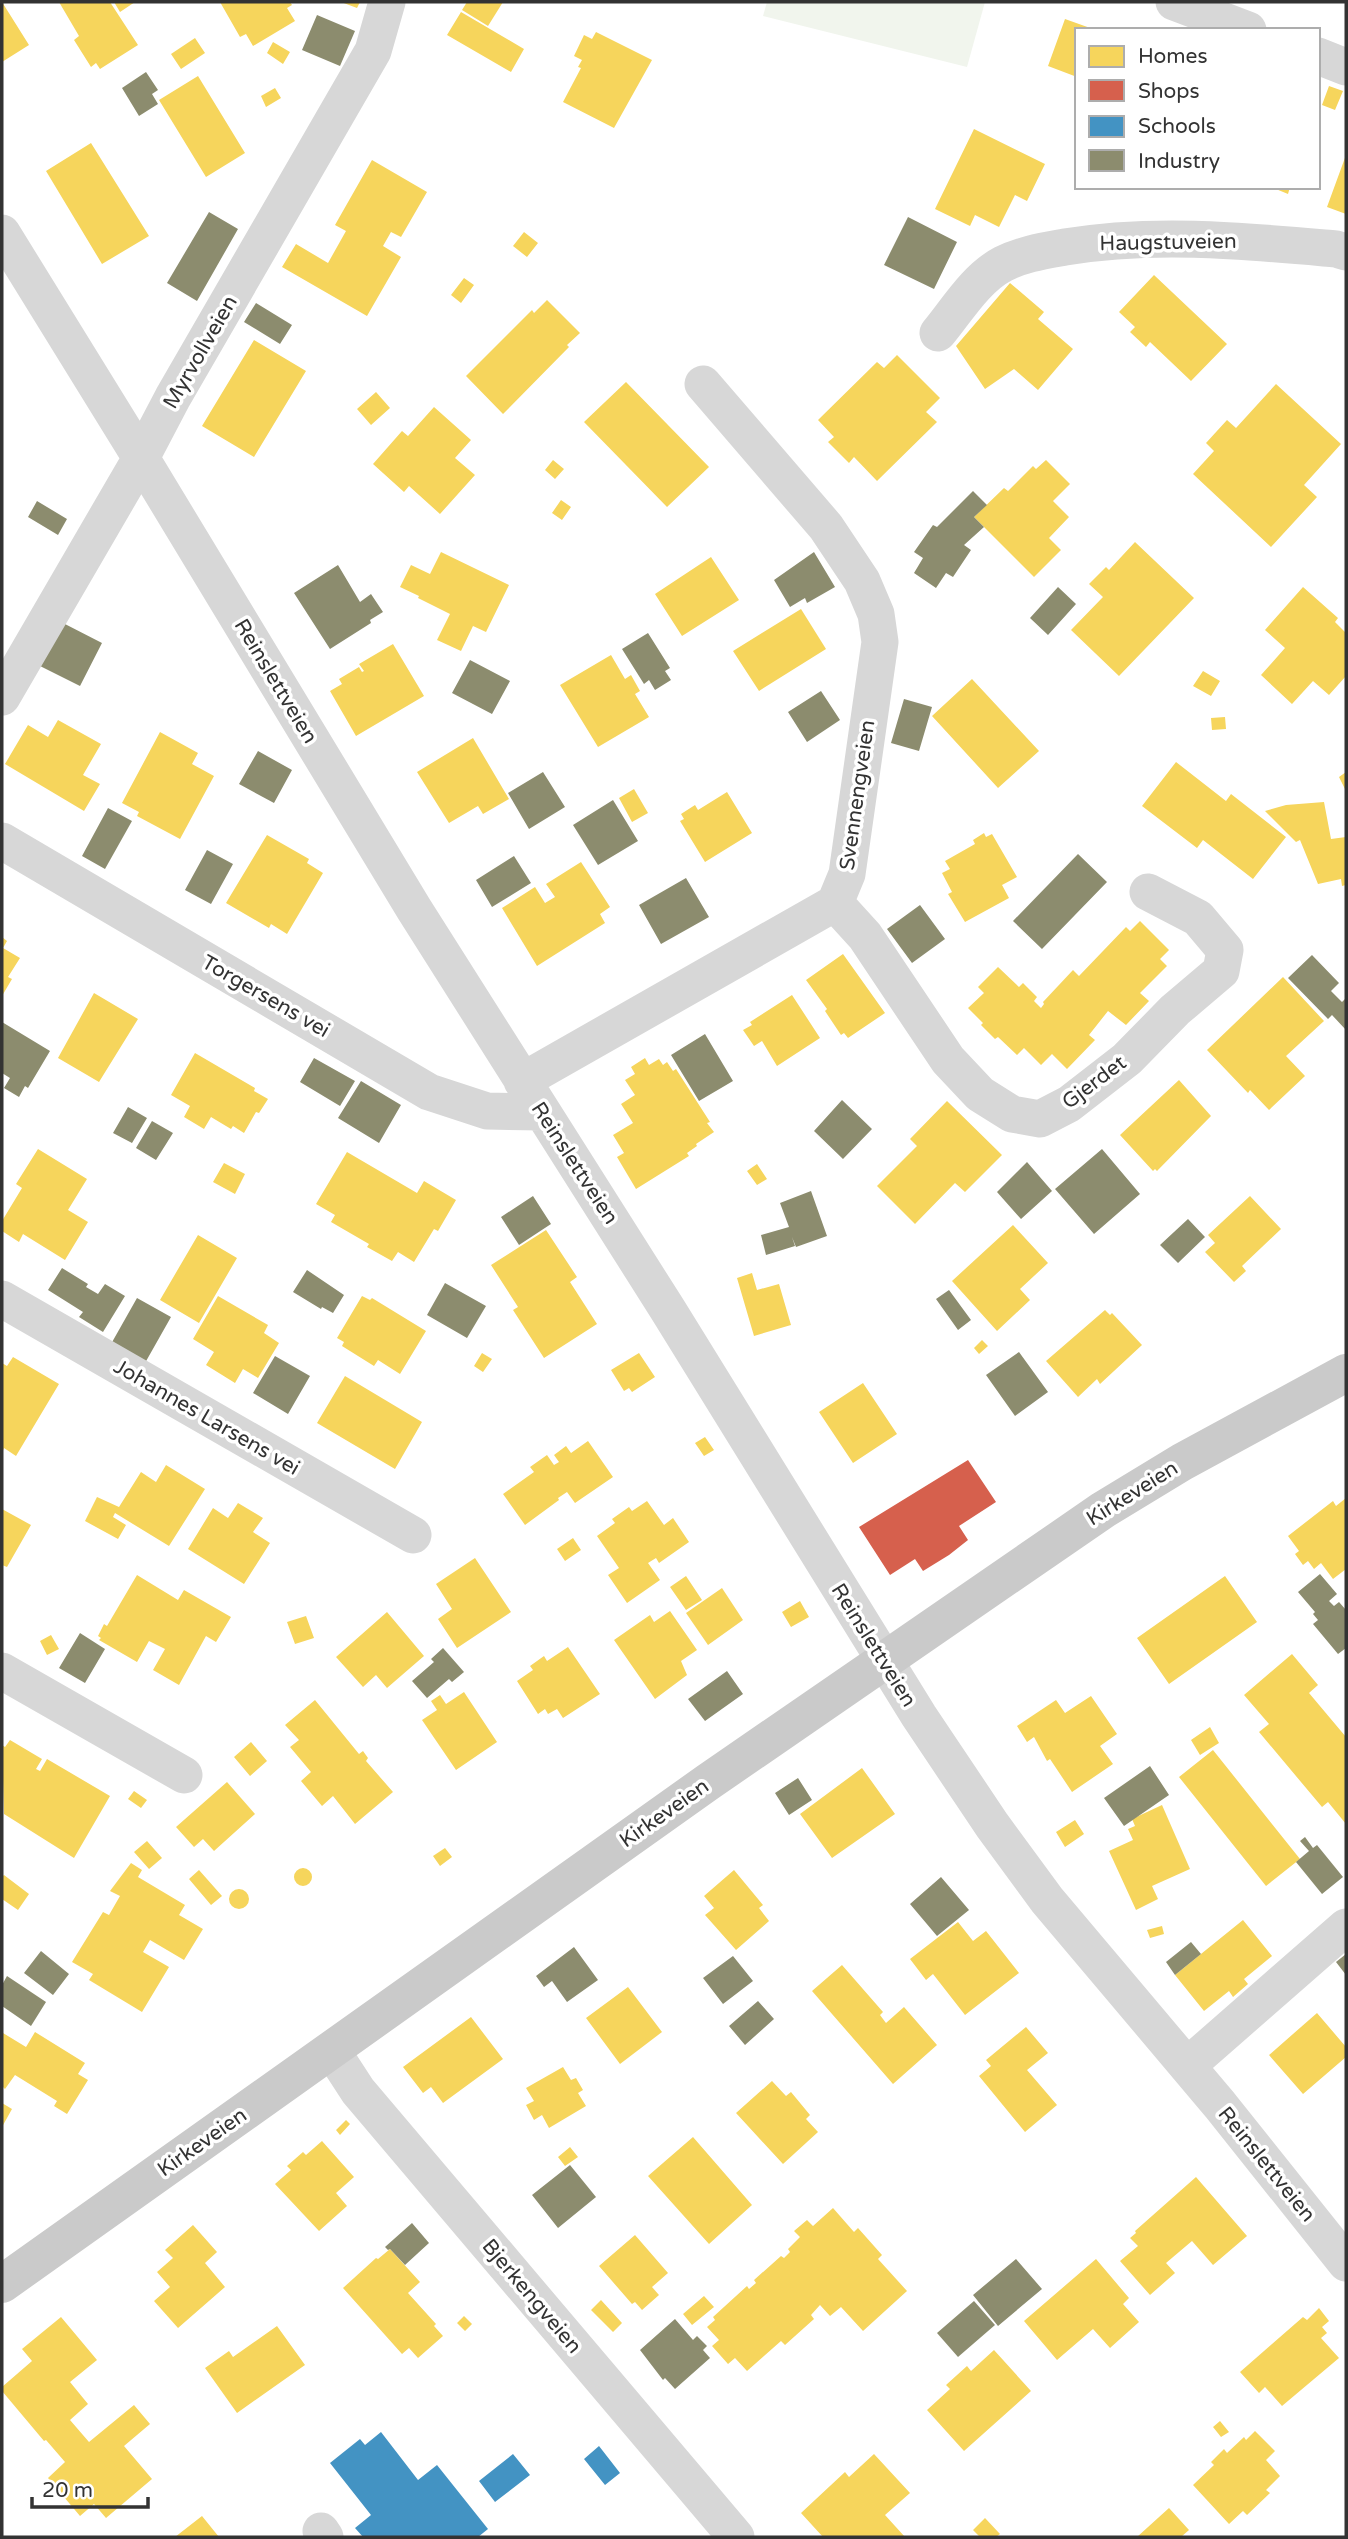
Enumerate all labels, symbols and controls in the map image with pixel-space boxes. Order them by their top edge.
legend [1075,28,1320,189]
text: Homes [1138,44,1208,69]
text: Shops [1138,79,1200,104]
text: Schools [1138,114,1216,139]
text: Industry [1138,149,1220,174]
street label: Haugstuveien [1099,229,1237,256]
street label: Myrvollveien [158,291,243,413]
street label: Reinslettveien [229,614,323,748]
street label: Svennengveien [835,718,880,872]
street label: Torgersens vei [197,950,334,1043]
street label: Gjerdet [1057,1050,1131,1115]
street label: Reinslettveien [526,1097,623,1229]
street label: Johannes Larsens vei [109,1354,304,1481]
street label: Kirkeveien [1082,1455,1183,1531]
street label: Reinslettveien [826,1579,921,1712]
street label: Kirkeveien [615,1774,714,1853]
street label: Reinslettveien [1213,2102,1321,2227]
street label: Kirkeveien [153,2103,252,2182]
street label: Bjerkengveien [477,2234,587,2359]
scale bar [32,2466,147,2510]
text: 20 m [42,2478,93,2503]

